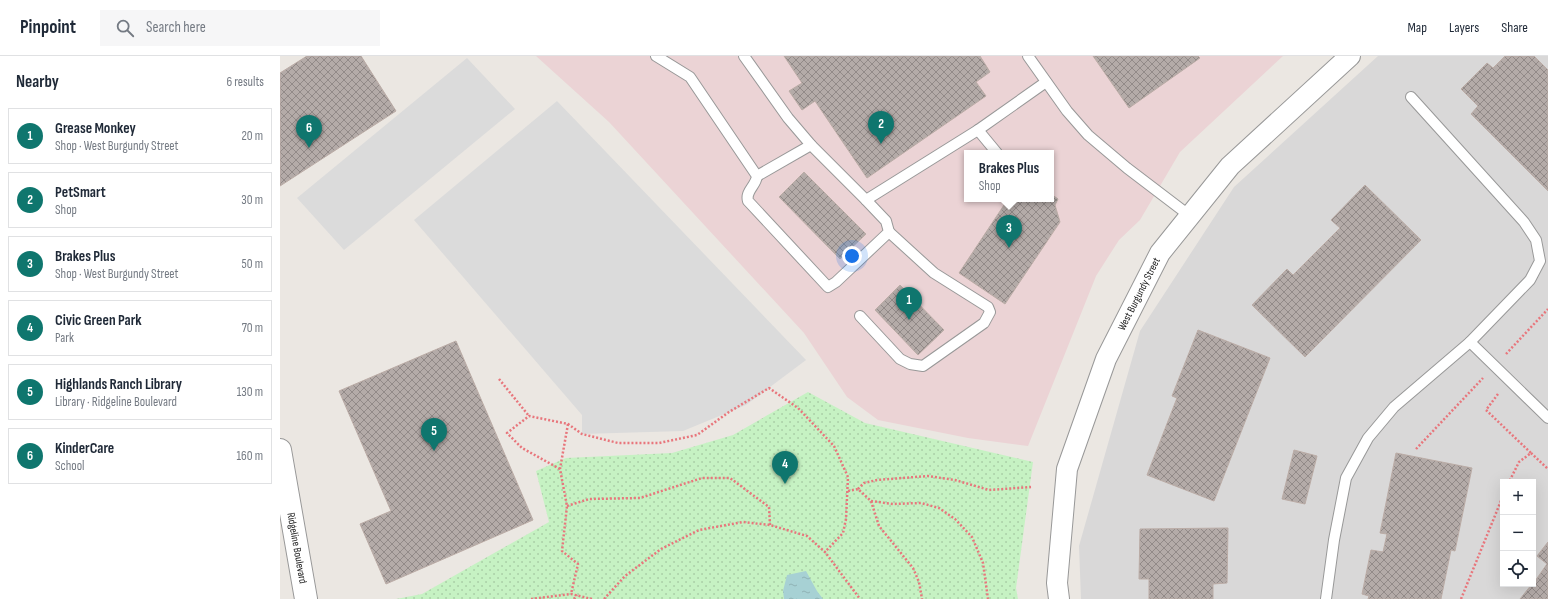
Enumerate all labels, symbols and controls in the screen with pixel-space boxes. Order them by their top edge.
search box [100,10,380,46]
text: Pinpoint [20,16,76,39]
icon: search [114,17,136,39]
text: Search here [146,18,206,37]
text: Map [1407,19,1427,36]
text: Layers [1449,19,1479,36]
text: Share [1501,19,1528,36]
text: Nearby [16,72,59,92]
text: 6 results [226,74,264,90]
pin: 2 [868,111,894,144]
pin: 6 [296,115,322,148]
text: Grease Monkey [55,119,136,138]
text: 1 [27,128,33,144]
text: 20 m [241,128,263,144]
text: Shop · West Burgundy Street [55,138,179,154]
popup [964,150,1054,202]
text: Brakes Plus [979,159,1039,178]
text: Shop [979,178,1001,194]
text: PetSmart [55,183,106,202]
text: 2 [27,192,33,208]
text: 30 m [241,192,263,208]
text: Shop [55,202,77,218]
pin: 3 [996,215,1022,248]
your location [842,246,862,266]
text: Brakes Plus [55,247,115,266]
street label: West Burgundy Street [1115,255,1163,333]
text: 3 [27,256,33,272]
text: 50 m [242,256,263,272]
text: Shop · West Burgundy Street [55,266,179,282]
pin: 1 [896,287,922,320]
text: Civic Green Park [55,311,142,330]
text: 4 [27,320,33,336]
text: 70 m [242,320,263,336]
text: Park [55,330,74,346]
text: Highlands Ranch Library [55,375,182,394]
text: 5 [27,384,33,400]
text: 130 m [237,384,263,400]
text: Library · Ridgeline Boulevard [55,394,177,410]
pin: 5 [421,418,447,451]
text: KinderCare [55,439,114,458]
text: 6 [27,448,33,464]
text: 160 m [237,448,263,464]
pin: 4 [772,451,798,484]
text: School [55,458,85,474]
map controls [1500,479,1536,587]
button: + [1500,479,1536,515]
street label: Ridgeline Boulevard [284,511,310,585]
button: − [1500,515,1536,551]
button: locate [1500,551,1536,587]

